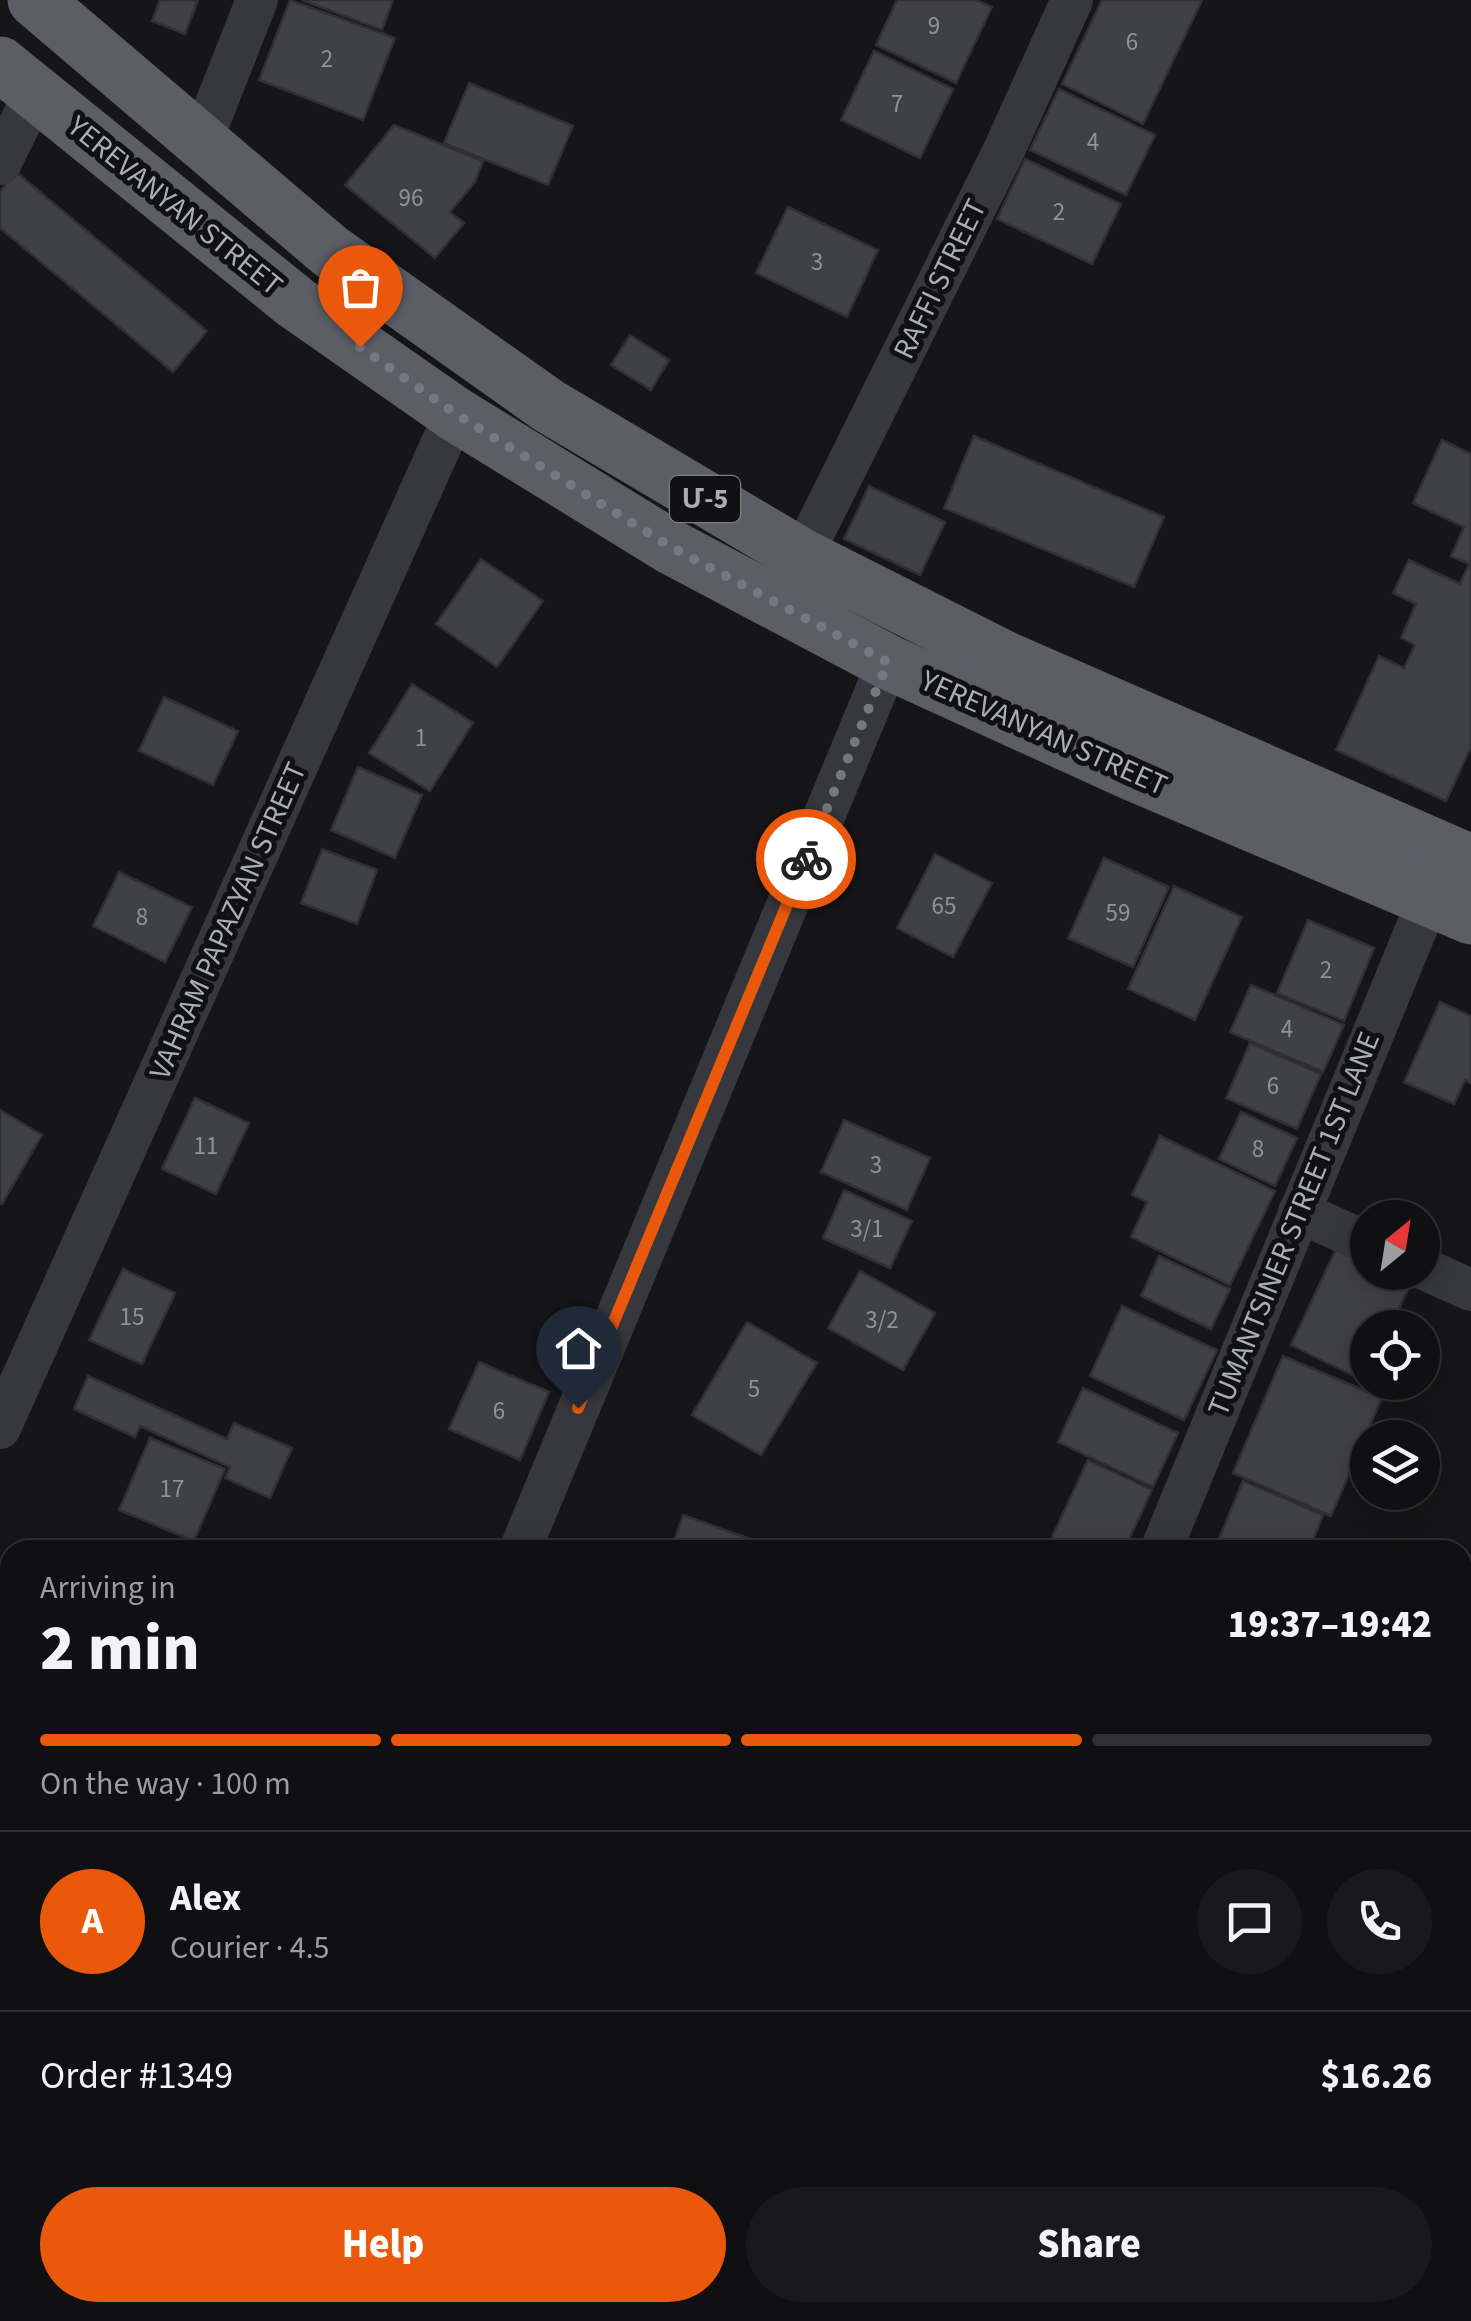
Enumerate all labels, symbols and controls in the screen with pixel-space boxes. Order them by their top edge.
house number: 9 [928,8,940,44]
house number: 6 [1126,24,1138,60]
house number: 2 [321,41,333,77]
house number: 7 [891,86,903,122]
street label: YEREVANYAN STREET [58,105,292,306]
house number: 4 [1087,124,1099,160]
house number: 96 [399,180,423,216]
street label: RAFFI STREET [883,192,997,366]
house number: 2 [1053,194,1065,230]
house number: 3 [811,244,823,280]
pin [318,245,403,348]
icon: bag [333,260,388,315]
road number: Մ-5 [670,476,740,522]
street label: YEREVANYAN STREET [913,659,1174,807]
house number: 1 [415,720,427,756]
street label: VAHRAM PAPAZYAN STREET [139,756,317,1086]
courier [756,809,856,909]
icon: bike [779,832,834,887]
house number: 65 [932,888,956,924]
house number: 59 [1106,895,1130,931]
house number: 8 [136,899,148,935]
house number: 2 [1320,952,1332,988]
house number: 4 [1281,1011,1293,1047]
street label: TUMANTSINER STREET 1ST LANE [1197,1025,1391,1423]
house number: 6 [1267,1068,1279,1104]
house number: 11 [194,1128,218,1164]
house number: 8 [1252,1131,1264,1167]
house number: 3 [870,1147,882,1183]
north arrow [1350,1200,1440,1290]
map controls [1350,1200,1440,1510]
house number: 3/1 [850,1211,884,1247]
house number: 15 [120,1299,144,1335]
house number: 3/2 [865,1302,899,1338]
pin [536,1306,621,1409]
button: locate [1350,1310,1440,1400]
icon: home [551,1321,606,1376]
house number: 5 [748,1371,760,1407]
house number: 6 [493,1393,505,1429]
button: layers [1350,1420,1440,1510]
house number: 17 [160,1471,184,1507]
text: Arriving in [40,1565,176,1611]
text: 19:37–19:42 [1228,1598,1432,1652]
text: 2 min [40,1602,200,1695]
text: On the way · 100 m [40,1761,291,1807]
button: chat [1197,1869,1302,1974]
button: phone [1327,1869,1432,1974]
text: Alex [170,1871,241,1925]
text: A [82,1894,103,1948]
text: Courier · 4.5 [170,1925,330,1971]
text: Order #1349 [40,2049,233,2103]
text: $16.26 [1320,2049,1432,2103]
button: Help [40,2187,726,2302]
button: Share [746,2187,1432,2302]

